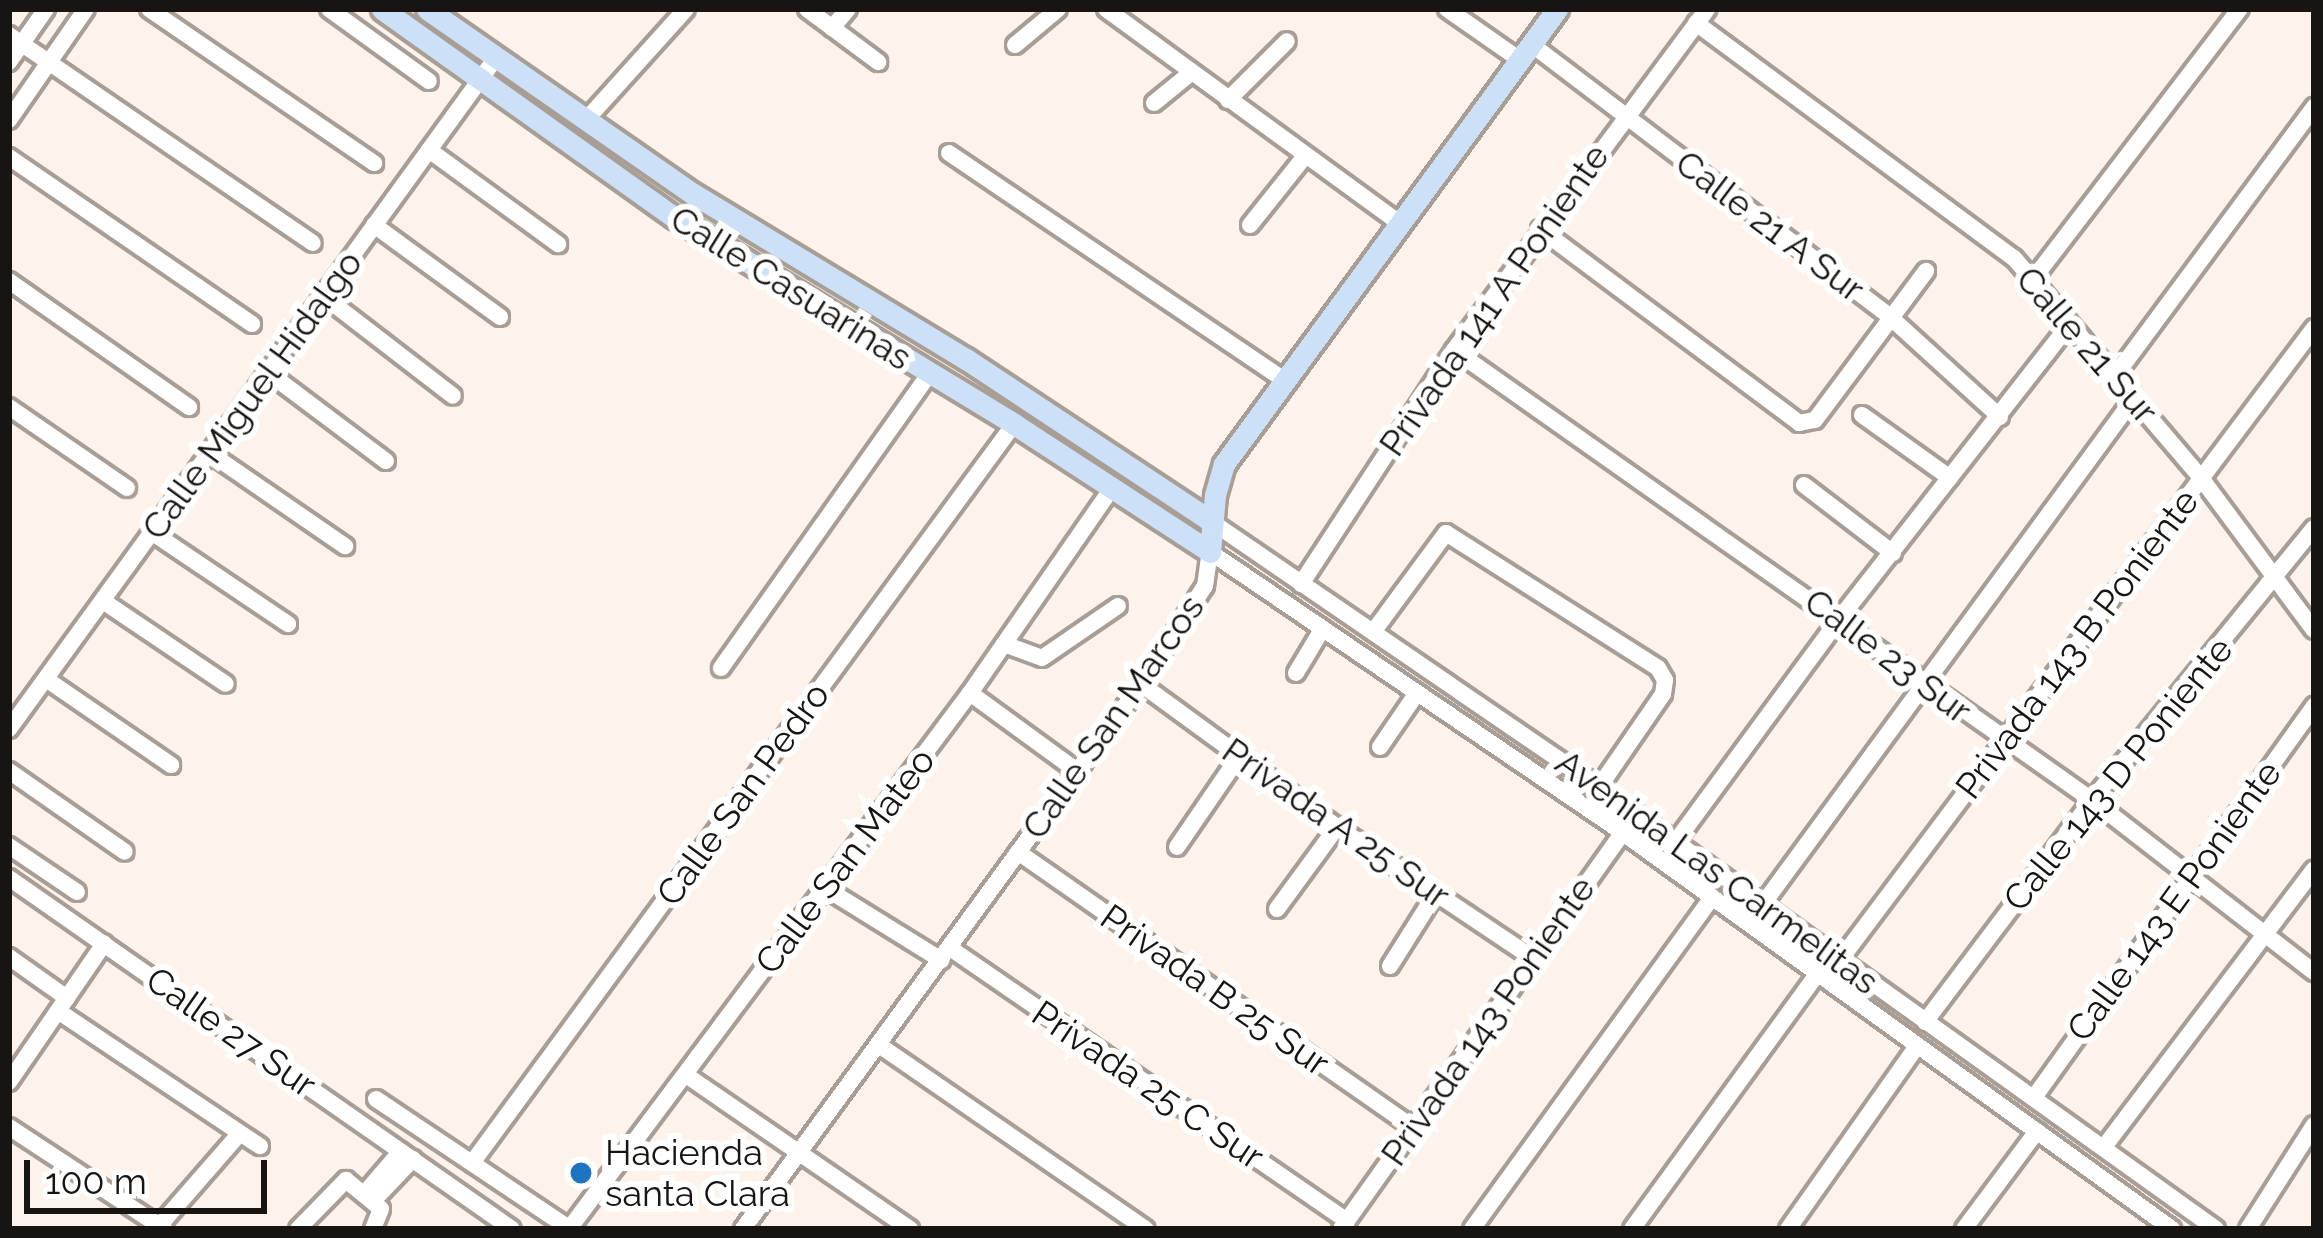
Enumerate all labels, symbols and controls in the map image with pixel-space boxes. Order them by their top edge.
street label: Privada 141 A Poniente [1369,135,1619,465]
street label: Calle 21 A Sur [1666,140,1874,312]
street label: Calle Casuarinas [663,197,919,379]
street label: Calle Miguel Hidalgo [132,242,372,548]
street label: Calle 21 Sur [2007,258,2167,432]
street label: Privada 143 B Poniente [1947,481,2207,807]
street label: Calle 23 Sur [1796,579,1980,733]
street label: Calle San Marcos [1013,587,1213,847]
street label: Calle 143 D Poniente [1994,628,2242,920]
street label: Calle San Pedro [648,674,838,914]
street label: Privada A 25 Sur [1213,728,1459,918]
street label: Calle San Mateo [746,740,944,982]
street label: Avenida Las Carmelitas [1547,741,1887,1003]
street label: Calle 143 E Poniente [2058,752,2290,1050]
street label: Privada 143 Poniente [1372,868,1604,1174]
street label: Privada B 25 Sur [1092,895,1338,1085]
street label: Calle 27 Sur [138,958,324,1106]
street label: Privada 25 C Sur [1024,992,1272,1178]
place label: Hacienda santa Clara [605,1130,790,1215]
scale bar [30,1136,273,1210]
text: 100 m [45,1160,147,1202]
marker: Hacienda santa Clara [568,1160,594,1186]

